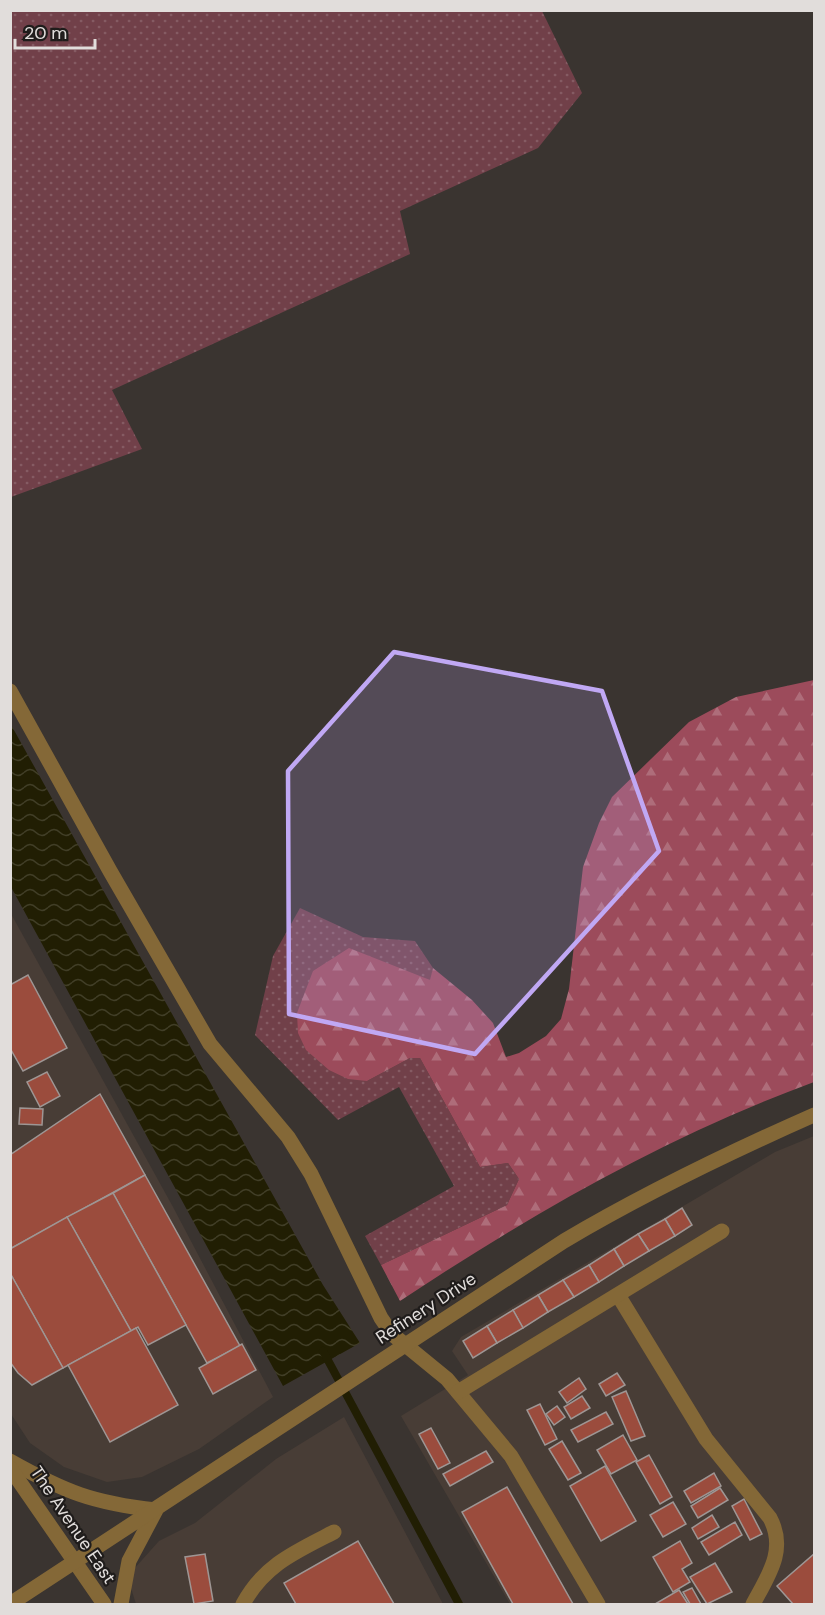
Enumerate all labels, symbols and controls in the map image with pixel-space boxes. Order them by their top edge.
scale bar [15,12,94,50]
text: 20 m [24,21,67,45]
street label: Refinery Drive [371,1267,481,1349]
street label: The Avenue East [25,1461,121,1589]

